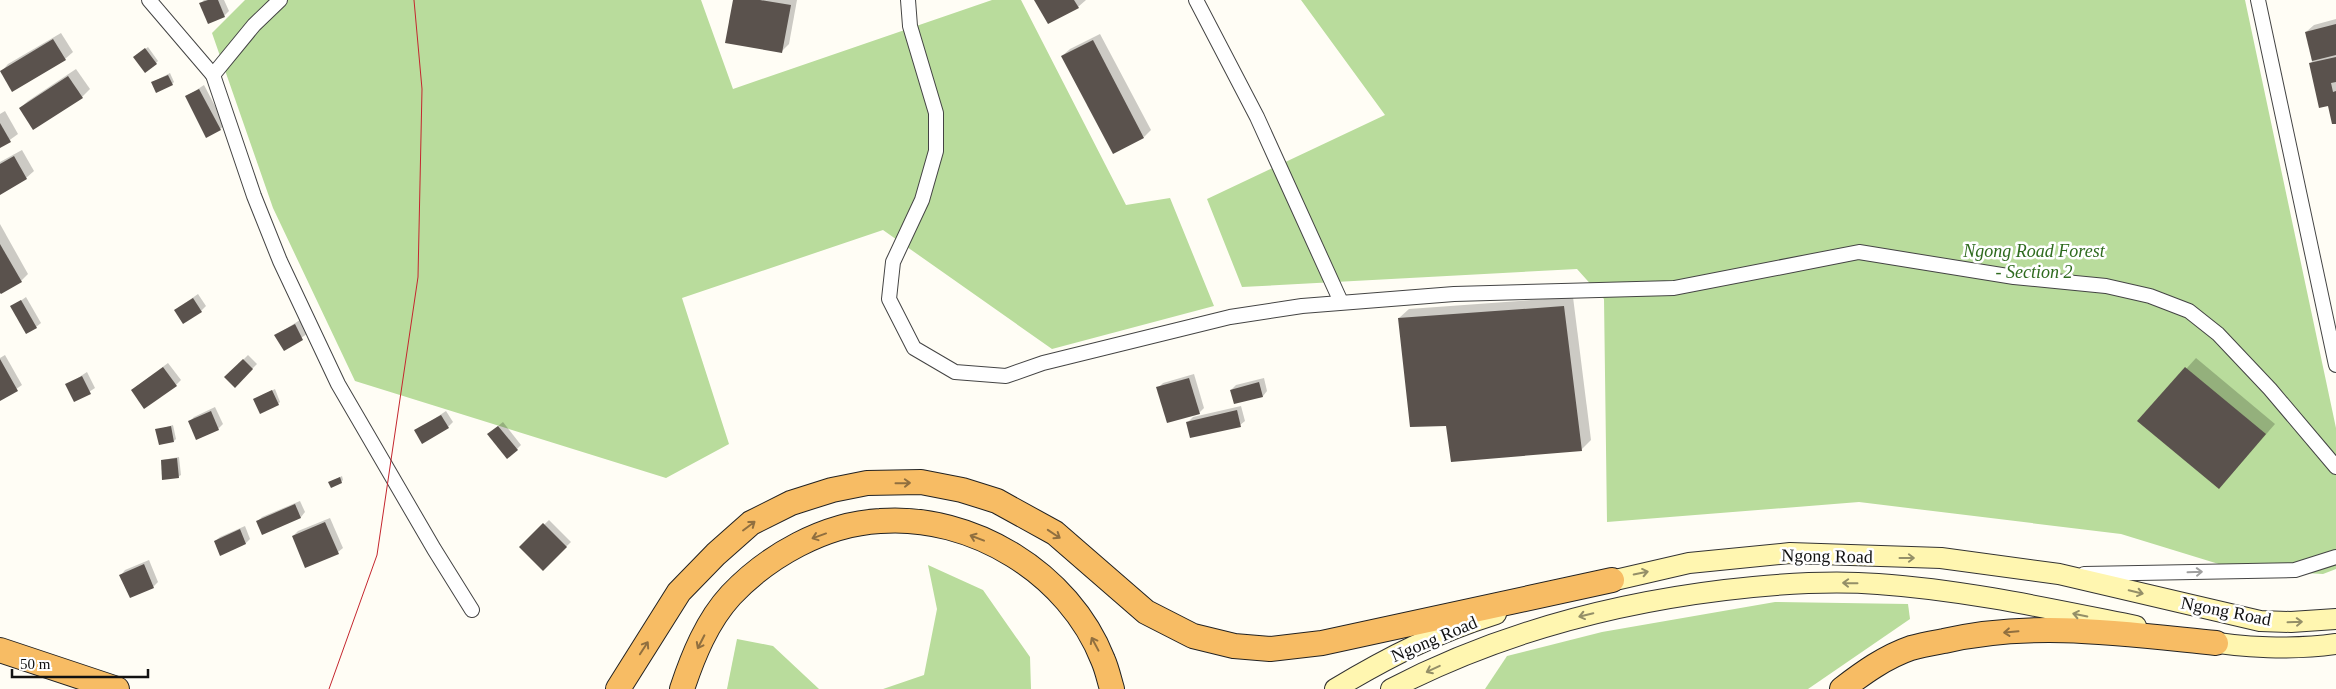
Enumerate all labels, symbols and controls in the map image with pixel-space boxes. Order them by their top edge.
park label: Ngong Road Forest - Section 2 [1962,241,2106,282]
one-way arrow [895,478,911,487]
one-way arrow [742,521,756,531]
one-way arrow [1047,529,1061,539]
one-way arrow [811,532,827,541]
one-way arrow [970,532,985,542]
street label: Ngong Road [1781,545,1873,567]
one-way arrow [1899,553,1915,562]
one-way arrow [2186,567,2203,577]
one-way arrow [1633,568,1649,577]
one-way arrow [1843,578,1859,588]
one-way arrow [2128,588,2144,597]
street label: Ngong Road [2179,592,2273,630]
one-way arrow [2073,610,2089,619]
one-way arrow [1578,611,1594,620]
street label: Ngong Road [1388,612,1480,666]
one-way arrow [2287,617,2303,627]
one-way arrow [2003,627,2019,636]
one-way arrow [696,634,706,649]
one-way arrow [1090,636,1100,651]
one-way arrow [639,641,649,655]
scale bar [12,646,149,678]
text: 50 m [20,656,51,672]
one-way arrow [1426,665,1441,675]

